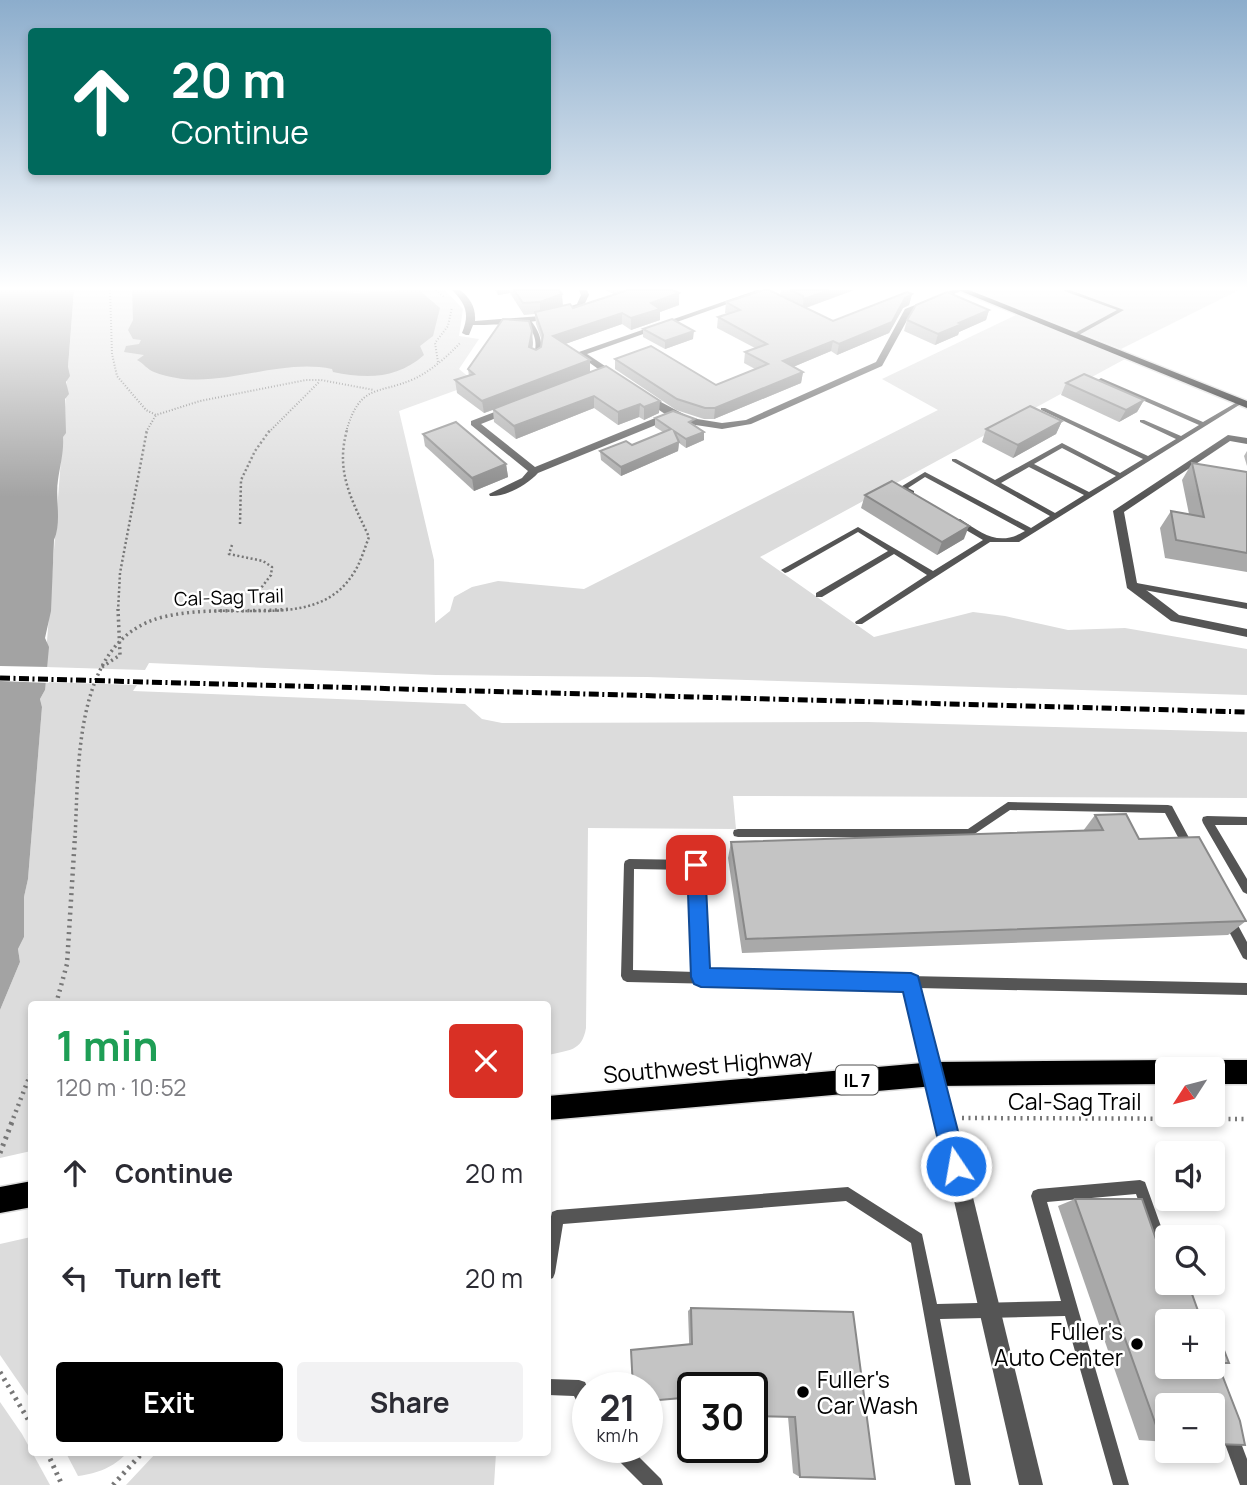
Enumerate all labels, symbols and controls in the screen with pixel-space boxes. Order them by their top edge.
text: 20 m [171,46,286,113]
icon: ahead [56,56,147,147]
text: Continue [171,110,309,154]
street label: Cal-Sag Trail [173,582,285,612]
pin [666,835,726,895]
icon: arrive [677,846,715,884]
text: 1 min [56,1016,159,1074]
button: close [449,1024,523,1098]
street label: Southwest Highway [602,1040,814,1090]
north arrow [1155,1057,1225,1127]
map controls [1155,1057,1225,1463]
road number: IL 7 [836,1065,878,1094]
text: 120 m · 10:52 [56,1071,186,1103]
street label: Cal-Sag Trail [1008,1085,1142,1117]
position arrow [919,1129,993,1203]
button: sound [1155,1141,1225,1211]
icon: ahead [56,1154,94,1192]
text: Continue [115,1155,233,1191]
text: 20 m [465,1155,523,1191]
button: search [1155,1225,1225,1295]
icon: left [56,1259,94,1297]
text: Turn left [115,1260,222,1296]
text: 20 m [465,1260,523,1296]
button: + [1155,1309,1225,1379]
place label: Fuller's Auto Center [994,1315,1123,1373]
marker: Fuller's Auto Center [1129,1336,1145,1352]
button: Exit [56,1362,283,1442]
button: Share [297,1362,523,1442]
place label: Fuller's Car Wash [817,1363,918,1421]
speed limit sign: 30 [677,1372,768,1463]
text: 21 [599,1384,636,1432]
marker: Fuller's Car Wash [795,1384,811,1400]
button: − [1155,1393,1225,1463]
text: km/h [597,1423,638,1447]

